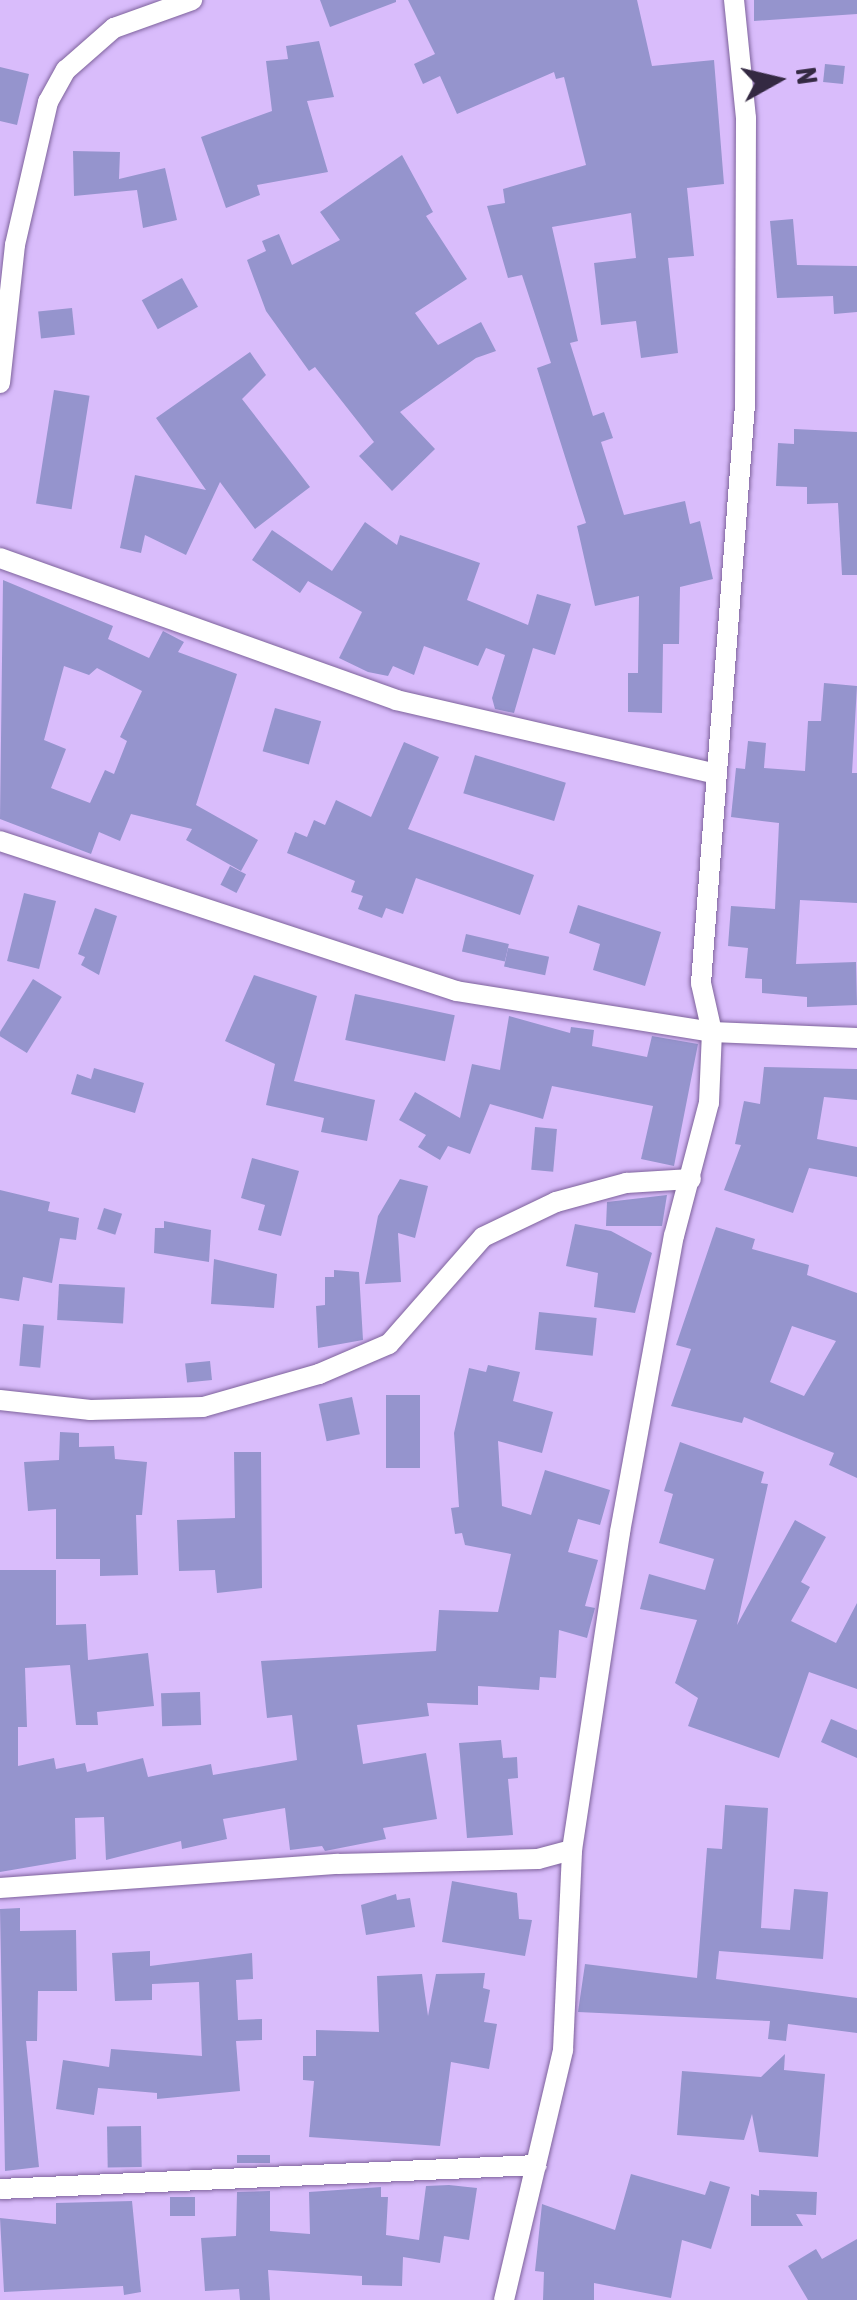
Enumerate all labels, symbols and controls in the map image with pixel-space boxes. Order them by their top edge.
north arrow [727,30,827,130]
text: N [790,65,824,86]

